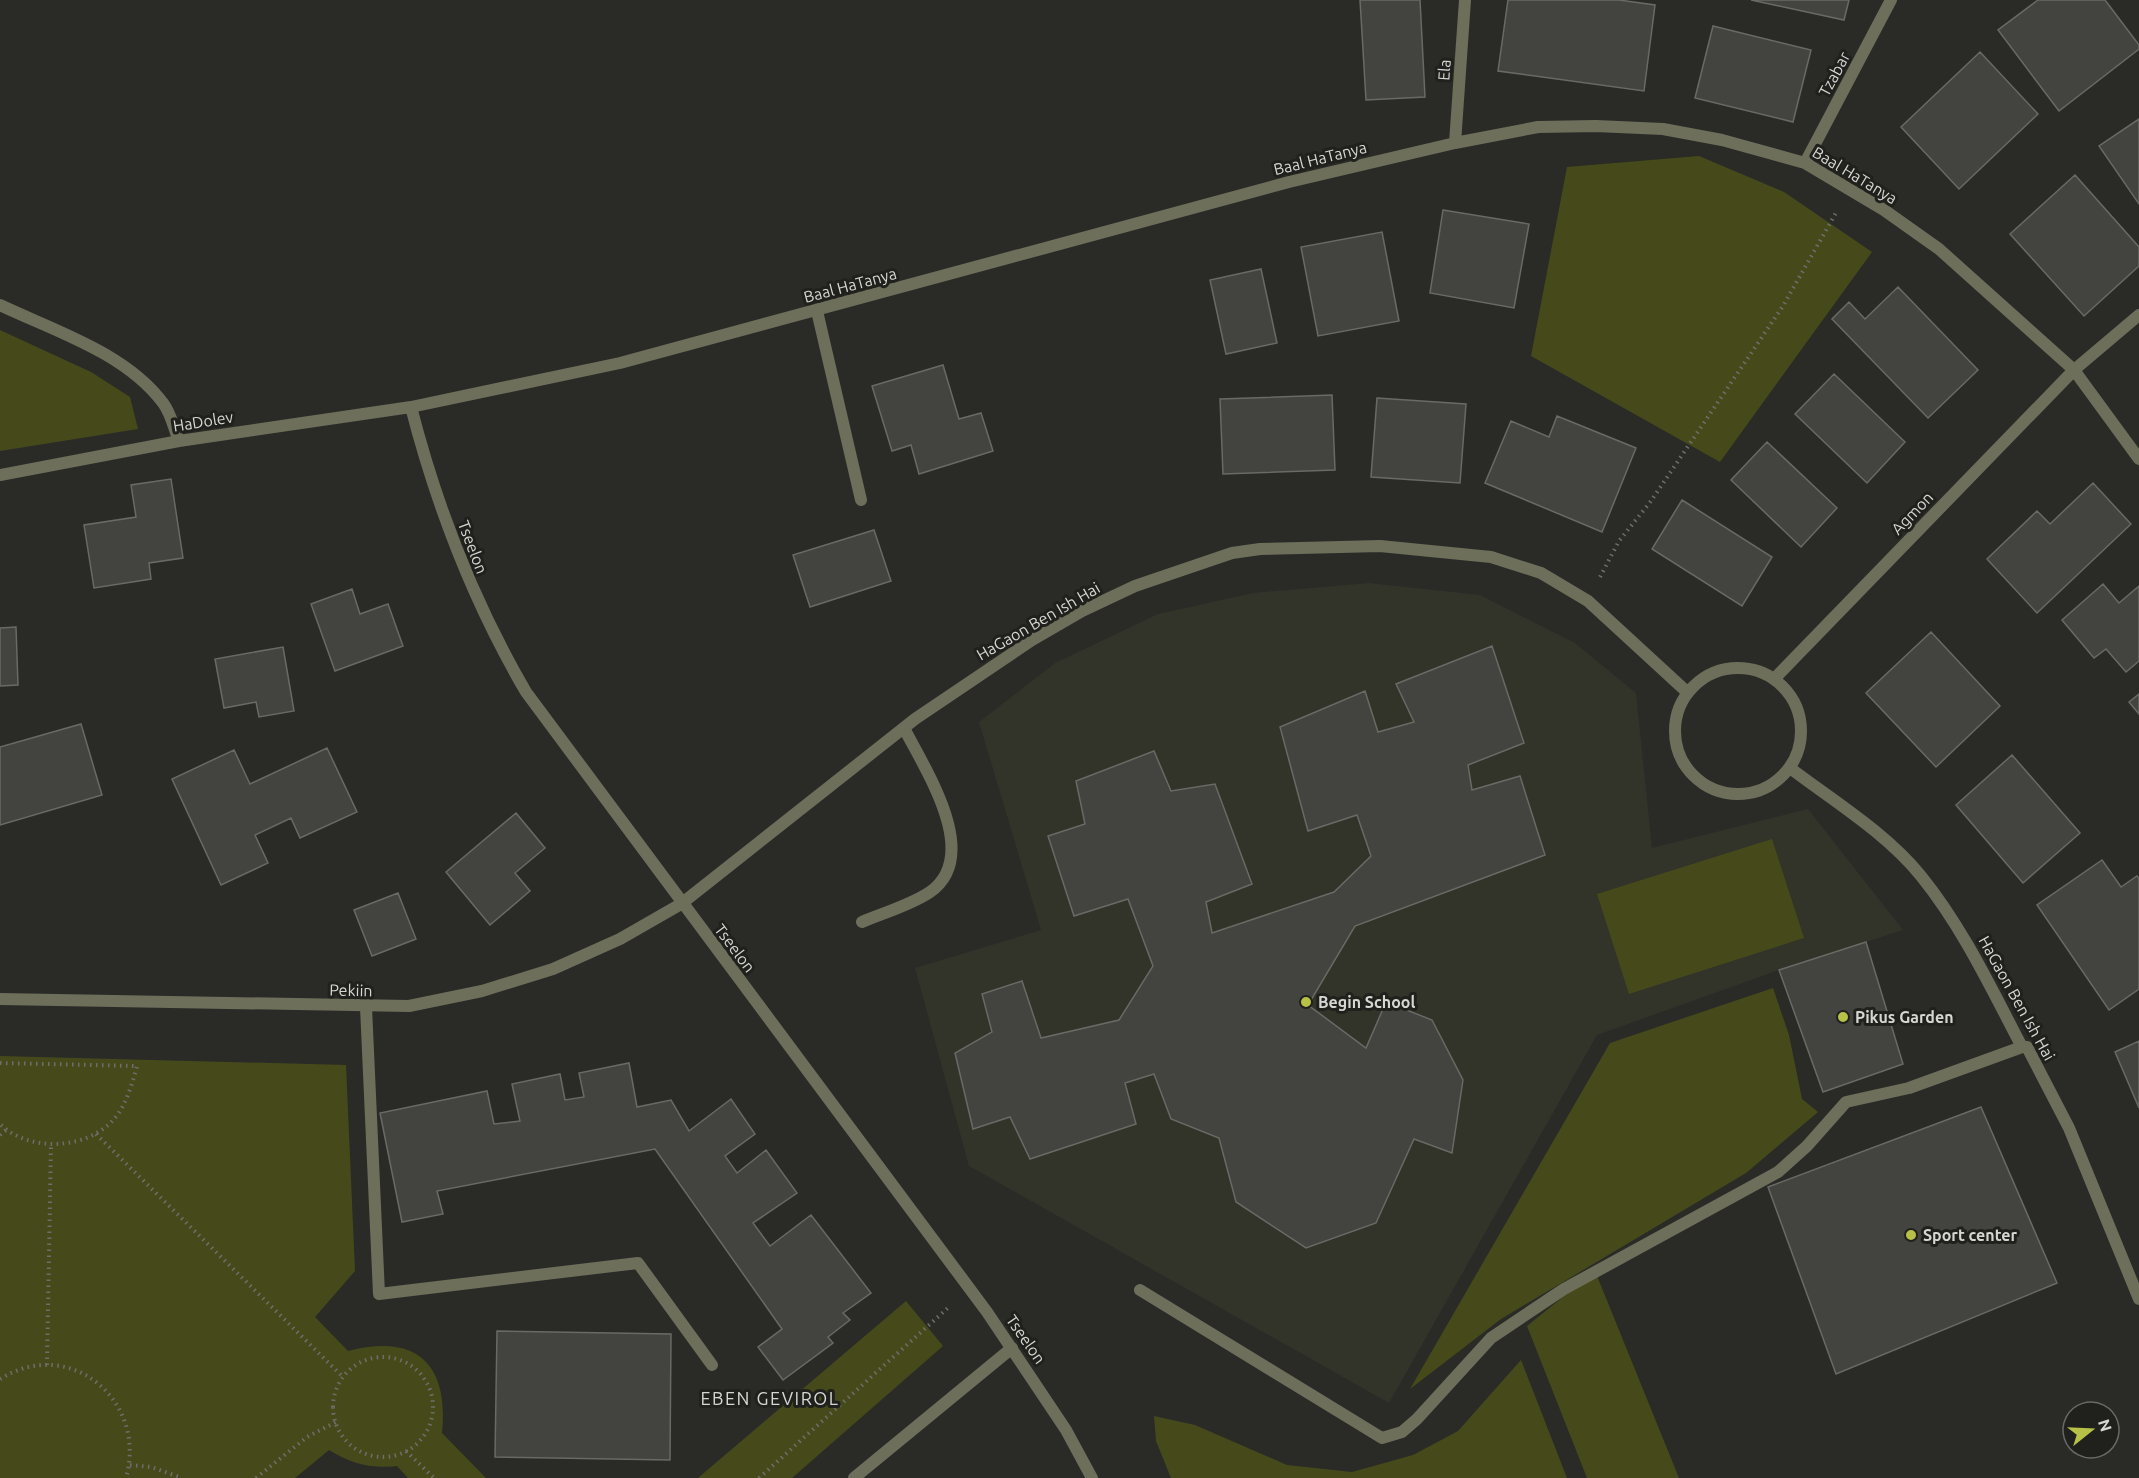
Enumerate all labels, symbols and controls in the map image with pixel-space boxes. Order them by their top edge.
street label: Tzabar [1815,49,1853,99]
street label: Ela [1434,59,1454,81]
street label: Baal HaTanya [1272,138,1368,178]
street label: Baal HaTanya [1810,143,1900,207]
street label: Baal HaTanya [802,264,898,306]
street label: HaDolev [172,407,235,435]
street label: Agmon [1888,488,1936,538]
street label: Tseelon [455,518,491,576]
street label: HaGaon Ben Ish Hai [973,578,1103,664]
street label: Tseelon [711,920,759,976]
street label: HaGaon Ben Ish Hai [1975,933,2059,1063]
street label: Pekiin [329,981,373,999]
place label: Begin School [1318,993,1415,1011]
marker: Begin School [1299,995,1313,1009]
place label: Pikus Garden [1855,1008,1954,1026]
marker: Pikus Garden [1836,1010,1850,1024]
place label: Sport center [1923,1226,2018,1244]
marker: Sport center [1904,1228,1918,1242]
street label: Tseelon [1003,1311,1049,1367]
district label: EBEN GEVIROL [700,1388,840,1408]
north arrow [2061,1400,2121,1460]
text: N [2095,1417,2116,1434]

